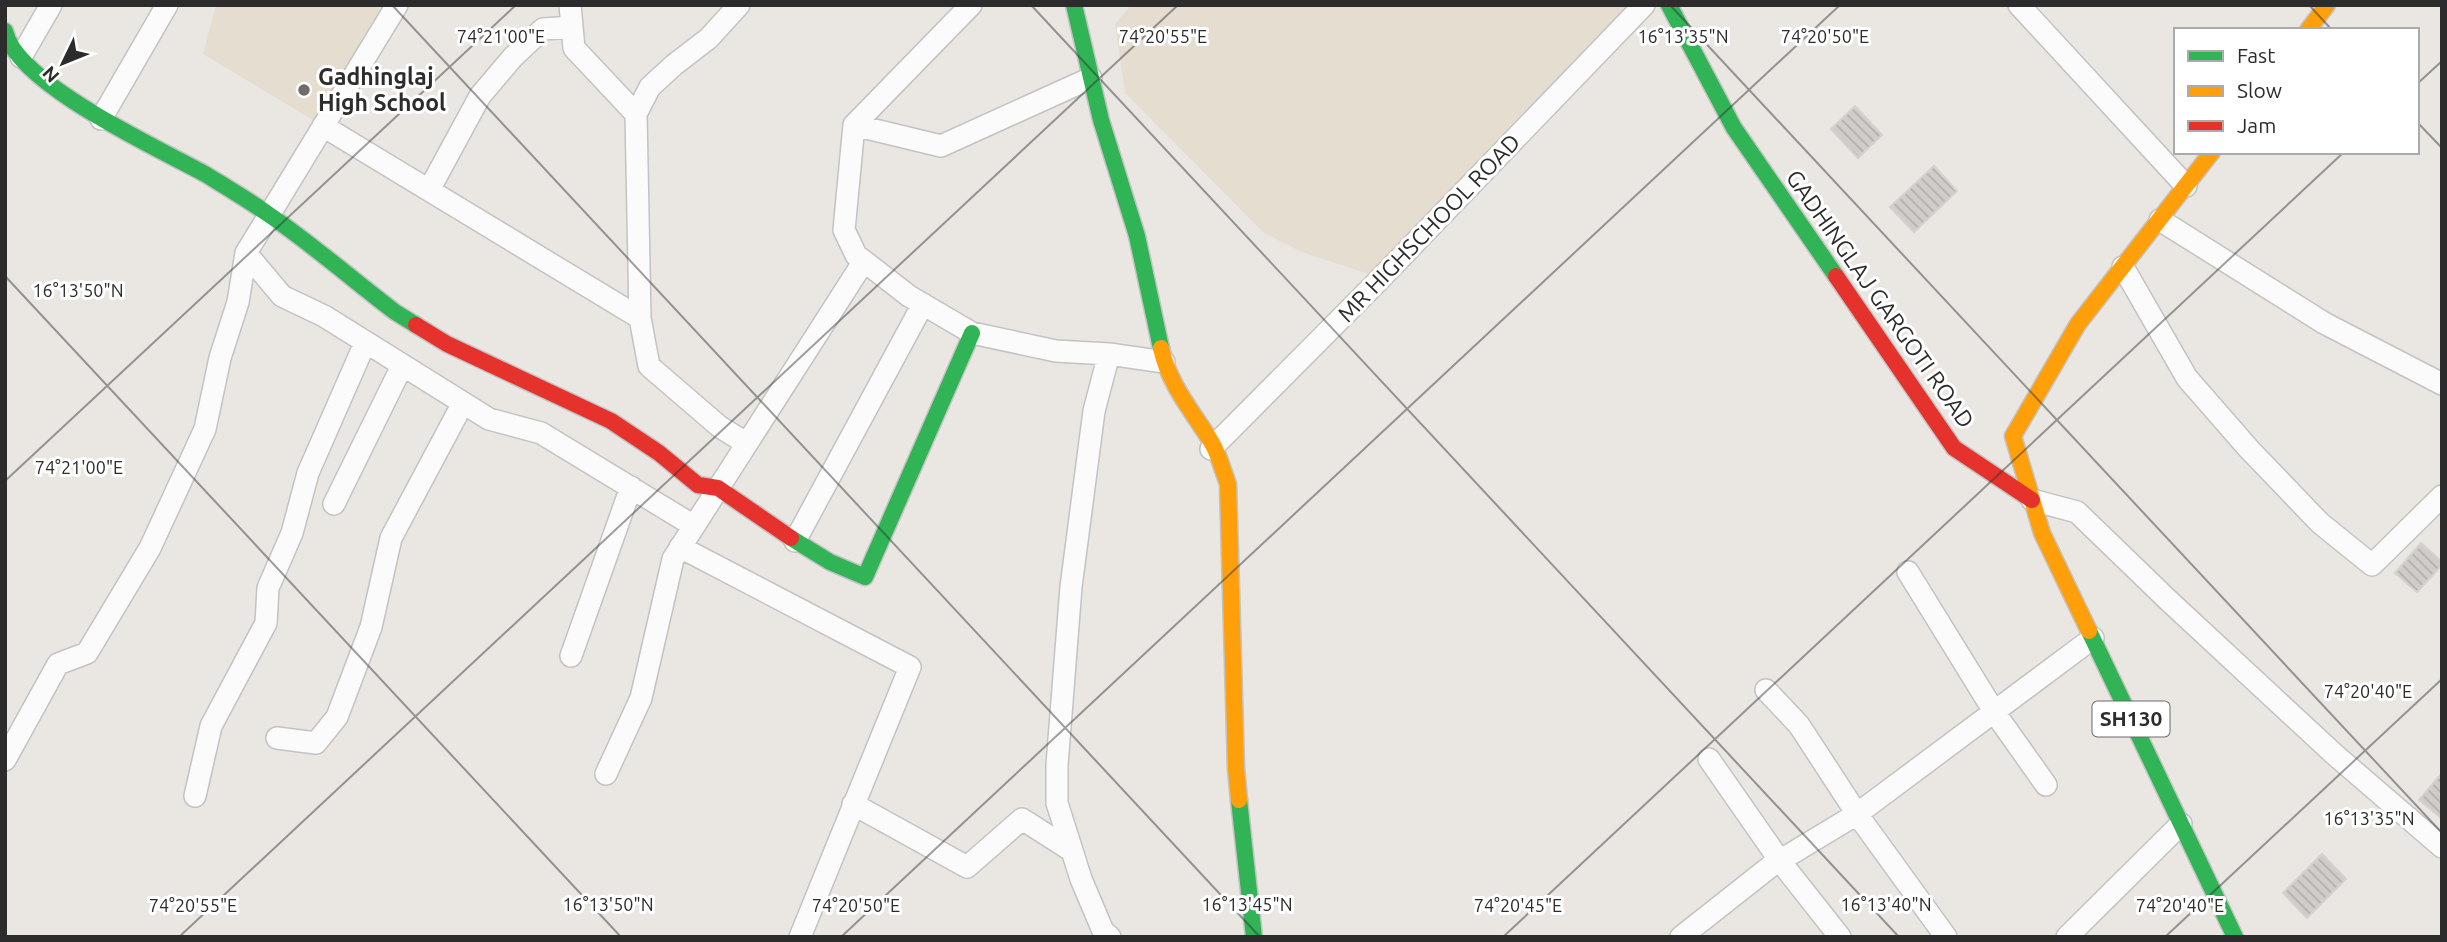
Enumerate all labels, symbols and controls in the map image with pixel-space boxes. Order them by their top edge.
text: 74°21'00"E [457,26,545,46]
text: 74°20'55"E [1119,26,1207,46]
text: 16°13'35"N [1637,26,1729,46]
text: 74°20'50"E [1781,26,1869,46]
north arrow [28,28,98,98]
legend [2174,28,2419,154]
text: Fast [2237,43,2275,67]
text: N [38,62,63,87]
place label: Gadhinglaj High School [318,64,446,115]
text: Slow [2237,78,2282,102]
marker: Gadhinglaj High School [296,82,312,98]
text: Jam [2237,113,2276,137]
street label: MR HIGHSCHOOL ROAD [1333,129,1525,327]
street label: GADHINGLAJ GARGOTI ROAD [1782,165,1979,432]
text: 16°13'50"N [32,280,124,300]
text: 74°21'00"E [35,457,123,477]
text: 74°20'40"E [2324,681,2412,701]
road number: SH130 [2092,702,2170,736]
text: 16°13'35"N [2323,808,2415,828]
text: 16°13'50"N [562,894,654,914]
text: 16°13'45"N [1201,894,1293,914]
text: 16°13'40"N [1840,894,1932,914]
text: 74°20'55"E [149,895,237,915]
text: 74°20'50"E [812,895,900,915]
text: 74°20'45"E [1474,895,1562,915]
text: 74°20'40"E [2136,895,2224,915]

